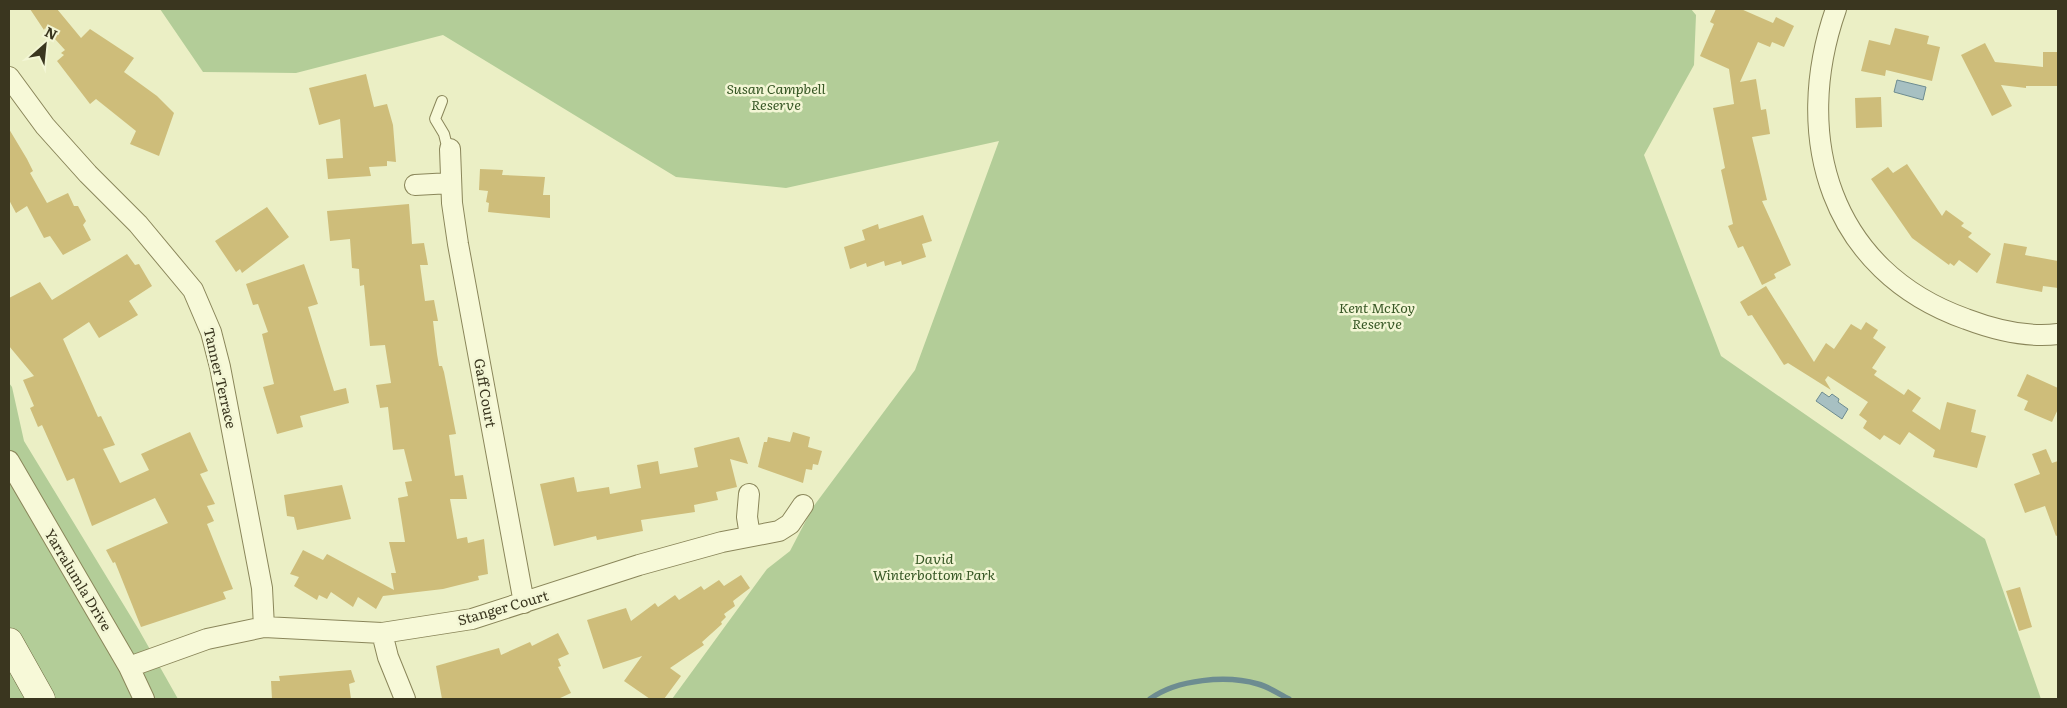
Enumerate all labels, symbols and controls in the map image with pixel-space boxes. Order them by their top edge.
north arrow [20,20,70,70]
text: N [42,21,61,44]
park label: Susan Campbell Reserve [726,78,826,114]
park label: Kent McKoy Reserve [1339,297,1415,333]
street label: Tanner Terrace [200,325,242,430]
street label: Gaff Court [470,357,502,429]
street label: Yarralumla Drive [41,525,117,634]
park label: David Winterbottom Park [873,548,995,584]
street label: Stanger Court [455,584,551,630]

